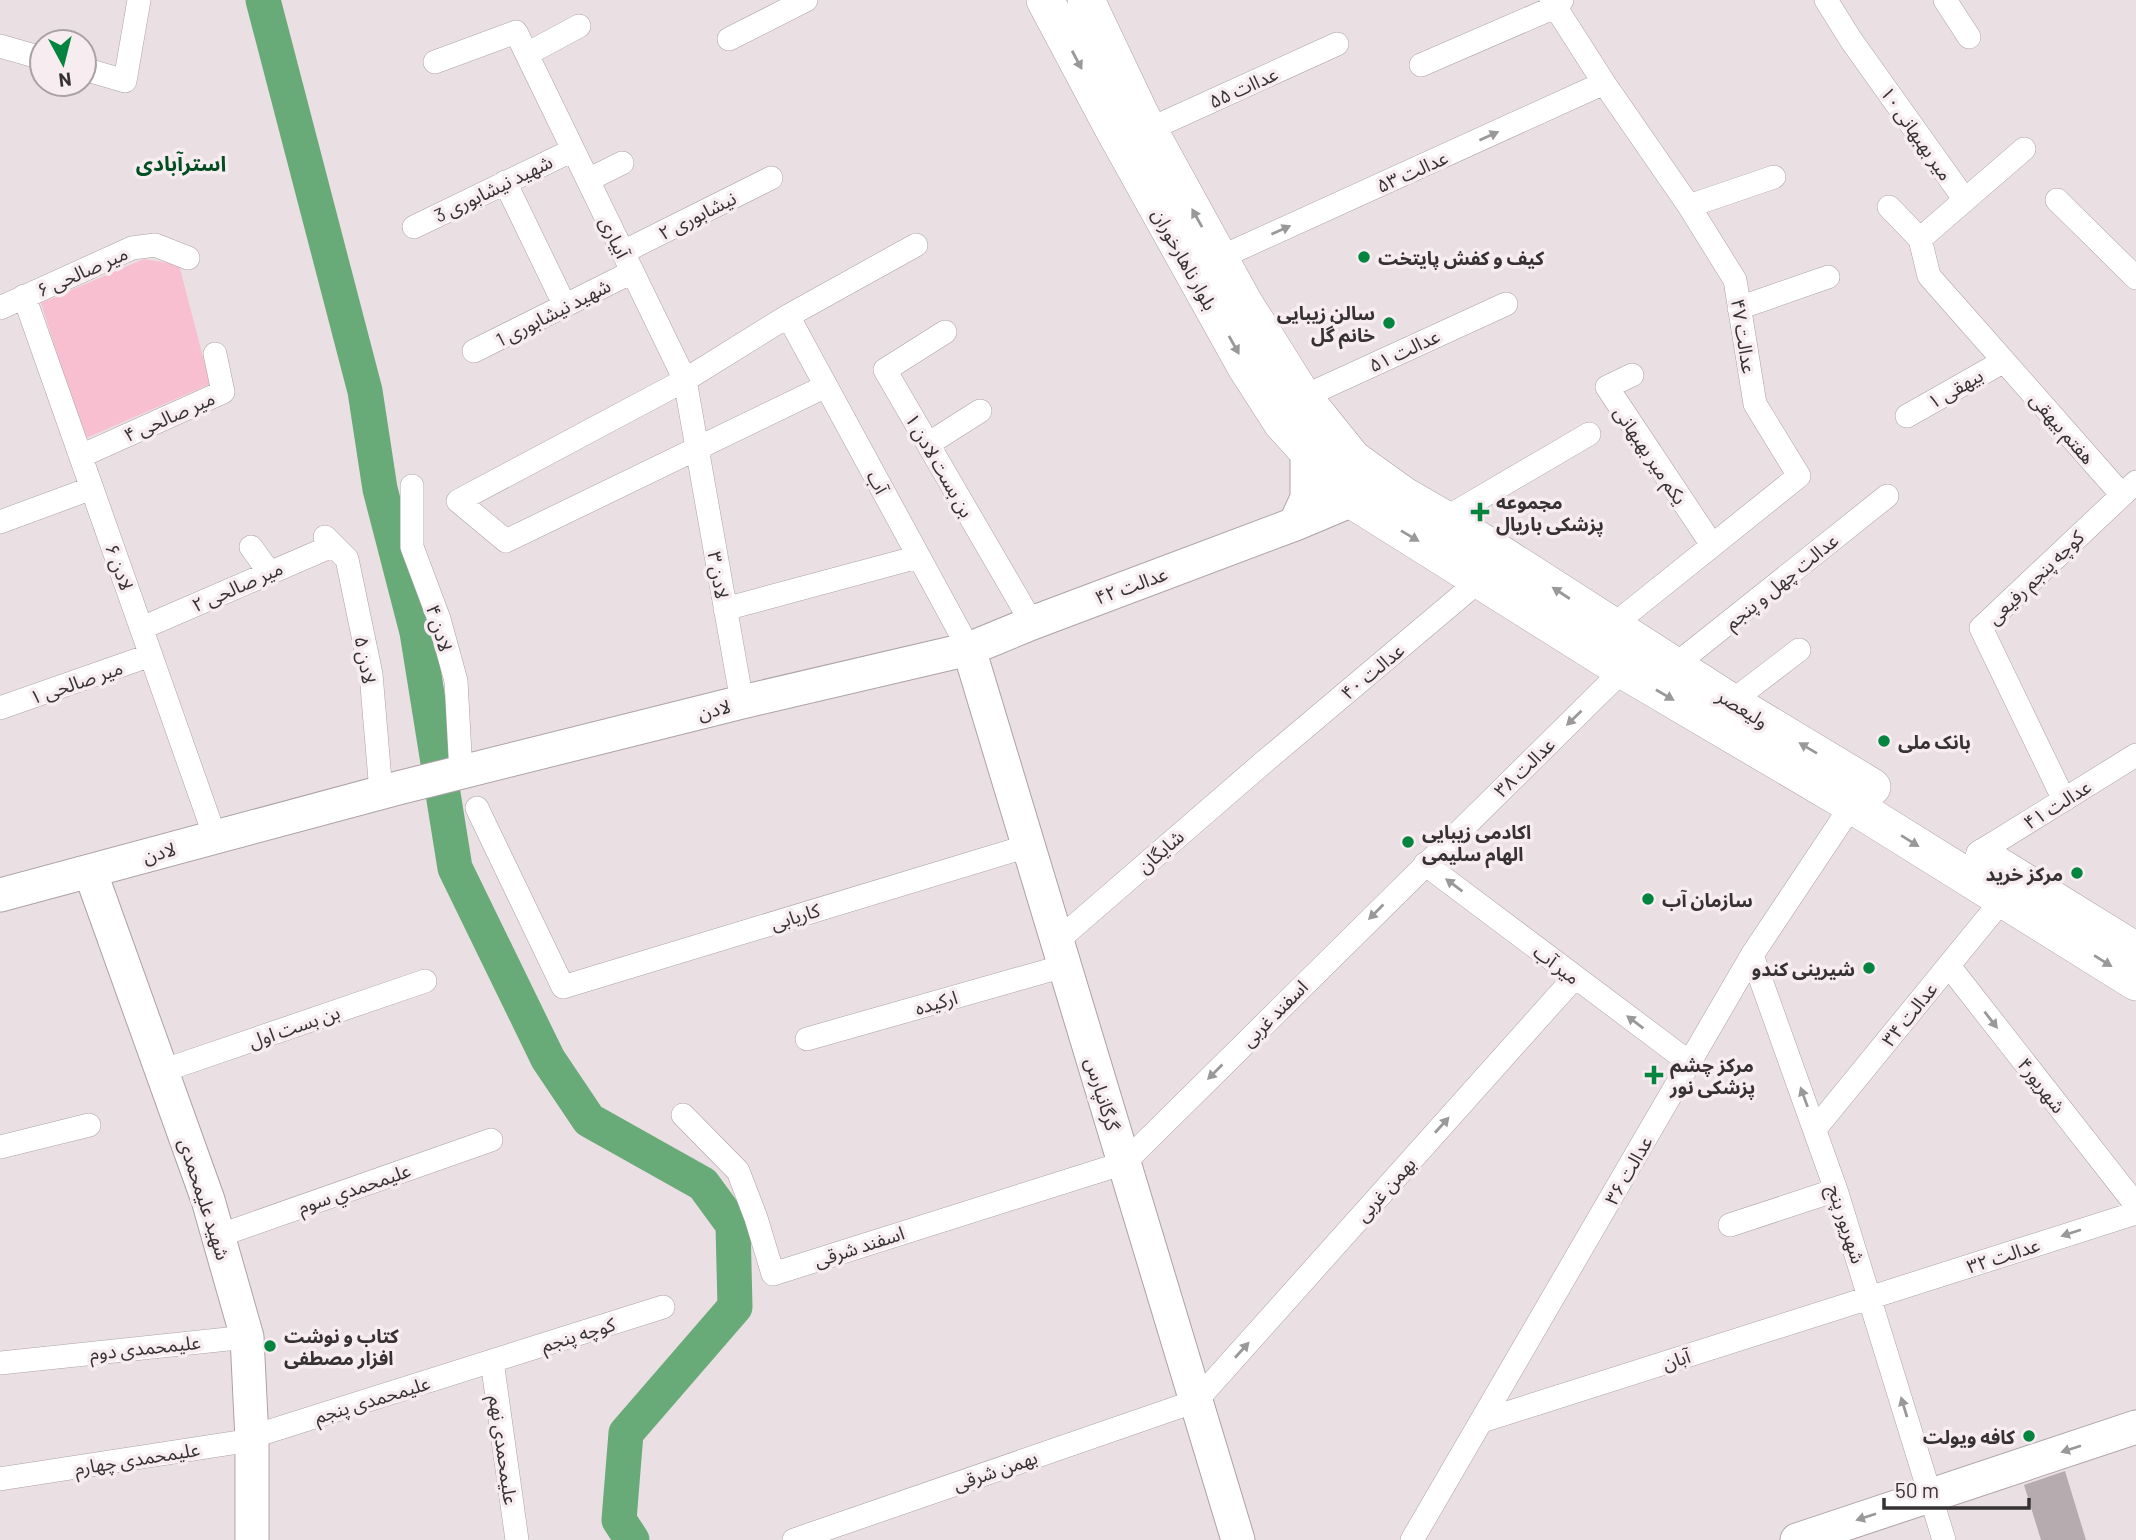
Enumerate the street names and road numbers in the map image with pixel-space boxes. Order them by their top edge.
street label: عداات ۵۵ [1205,62,1281,112]
street label: ۱۰ میر بهبهانی [1875,82,1958,185]
street label: عدالت ۵۳ [1373,145,1451,197]
street label: شهید نیشابوری 3 [430,149,556,227]
street label: نیشابوری ۲ [654,186,740,245]
street label: بلوار ناهارخوران [1147,204,1222,314]
street label: آبیاری [594,212,636,263]
street label: ۶ میر صالحی [33,241,131,302]
street label: شهید نیشابوری 1 [492,273,615,352]
street label: عدالت ۴۷ [1727,297,1761,375]
street label: عدالت ۵۱ [1365,324,1443,376]
street label: بیهقی ۱ [1923,363,1987,414]
street label: ۴ میر صالحی [120,386,218,447]
street label: هفتم بیهقی [2023,388,2100,471]
street label: یکم میر بهبهانی [1606,401,1692,511]
street label: ۱ بن بست لادن [900,409,979,522]
street label: آب [862,466,894,499]
street label: کوچه پنجم رفیعی [1982,524,2092,632]
street label: عدالت چهل و پنجم [1720,528,1845,637]
street label: ۶ لادن [101,541,139,593]
street label: ۳ لادن [704,549,734,601]
street label: ۲ میر صالحی [188,556,286,617]
street label: عدالت ۴۲ [1092,561,1170,609]
street label: ۴ لادن [422,602,458,654]
street label: ۵ لادن [351,634,381,686]
street label: عدالت ۴۰ [1336,638,1408,704]
street label: ۱ میر صالحی [27,655,126,710]
street label: ولیعصر [1712,683,1773,733]
street label: لادن [695,694,733,724]
street label: عدالت ۳۸ [1489,733,1559,801]
street label: عدالت ۴۱ [2019,774,2095,834]
street label: شایگان [1132,825,1188,878]
street label: لادن [140,837,178,867]
street label: کاریابی [768,897,824,935]
street label: میر آب [1529,939,1585,990]
street label: اسفند غربی [1236,975,1313,1052]
street label: عدالت ۳۴ [1876,977,1942,1051]
street label: ارکیده [912,985,960,1020]
street label: بن بست اول [245,1000,343,1053]
street label: شهریور۴ [2012,1053,2071,1118]
street label: گرگانپارس [1079,1055,1125,1135]
street label: عدالت ۳۶ [1599,1132,1657,1208]
street label: شهید علیمحمدی [174,1135,235,1263]
street label: بهمن غربی [1350,1152,1421,1227]
street label: عليمحمدي سوم [295,1158,415,1222]
street label: شهریور پنج [1820,1182,1871,1268]
street label: اسفند شرقی [811,1221,907,1272]
street label: عدالت ۳۲ [1964,1232,2042,1278]
street label: کوچه پنجم [538,1312,620,1360]
street label: علیمحمدی دوم [88,1330,202,1368]
street label: آبان [1659,1343,1694,1374]
street label: علیمحمدی پنجم [311,1370,434,1431]
street label: علیمحمدی نهم [481,1394,523,1507]
street label: علیمحمدی چهارم [73,1437,202,1483]
street label: بهمن شرقی [950,1445,1041,1496]

